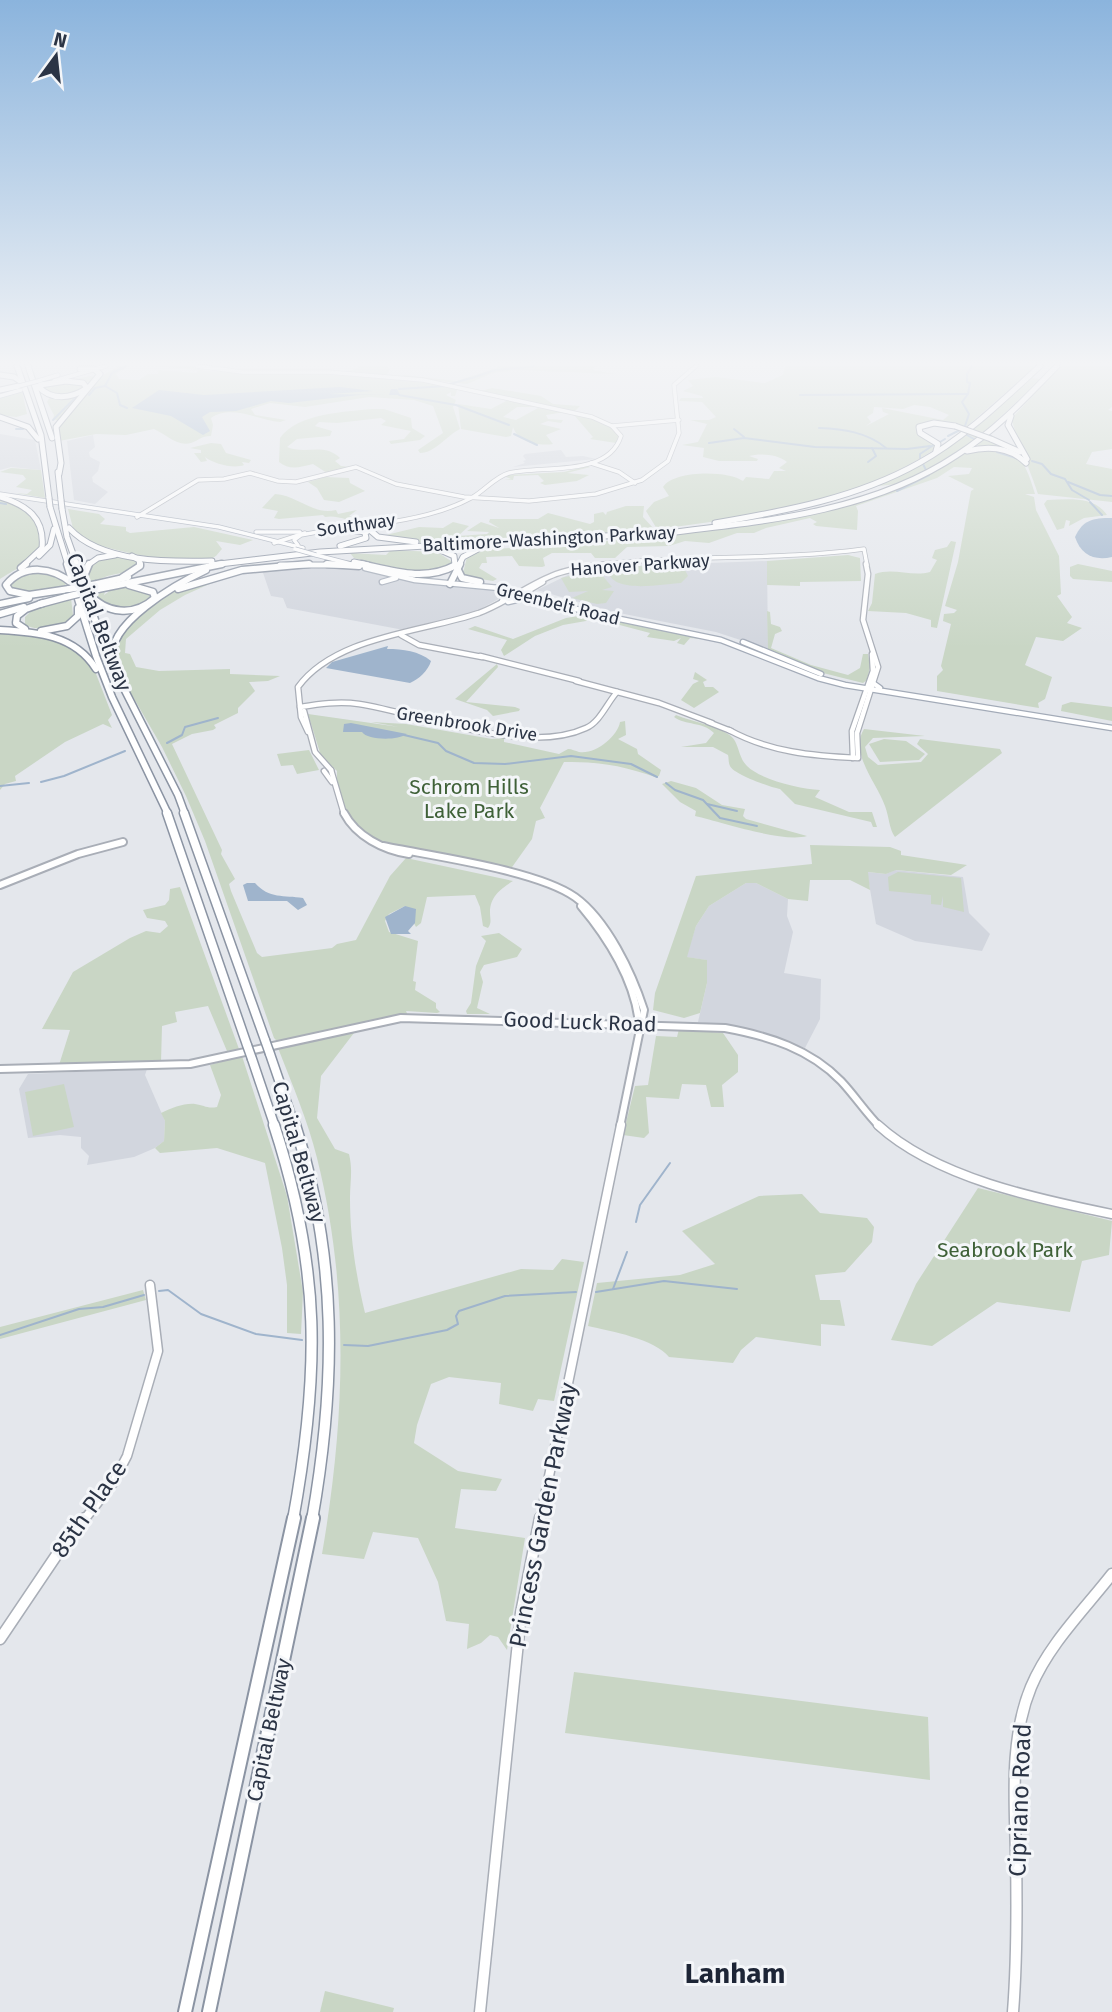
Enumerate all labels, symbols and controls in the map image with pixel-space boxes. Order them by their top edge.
north arrow [21,21,91,91]
text: N [51,27,69,53]
street label: Southway [315,509,397,541]
street label: Baltimore-Washington Parkway [422,521,676,557]
street label: Capital Beltway [61,549,138,695]
street label: Hanover Parkway [569,549,711,581]
street label: Greenbelt Road [494,578,622,630]
street label: Greenbrook Drive [395,702,539,746]
park label: Schrom Hills Lake Park [409,774,529,824]
street label: Good Luck Road [503,1006,657,1038]
street label: Capital Beltway [266,1078,332,1226]
park label: Seabrook Park [937,1237,1073,1263]
street label: Princess Garden Parkway [504,1380,582,1650]
street label: 85th Place [45,1455,133,1563]
street label: Capital Beltway [241,1655,297,1804]
street label: Cipriano Road [1003,1723,1037,1877]
district label: Lanham [685,1957,785,1990]

